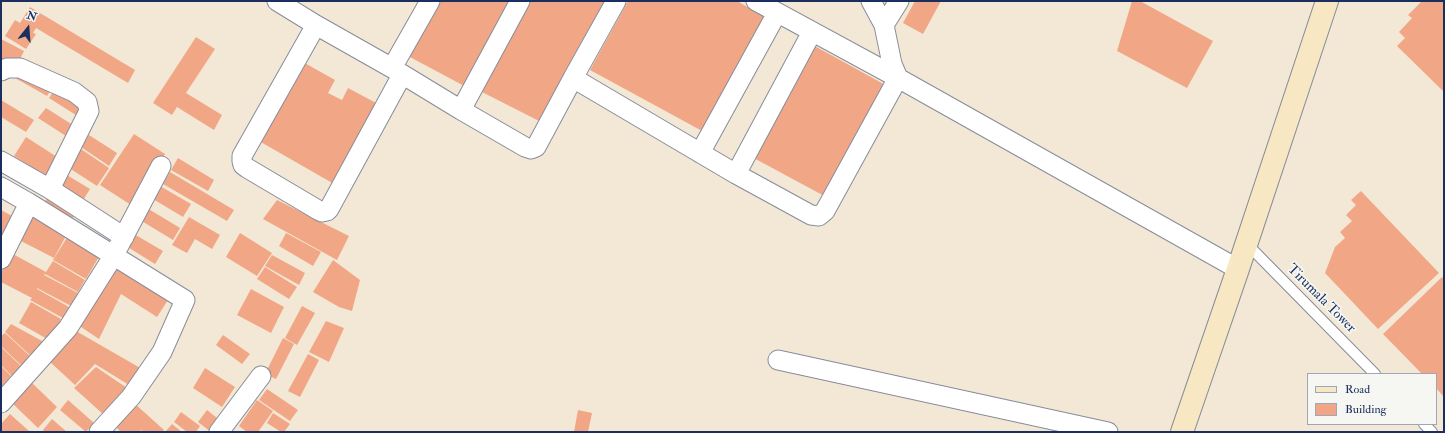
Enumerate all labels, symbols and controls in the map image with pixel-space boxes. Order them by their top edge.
north arrow [8,8,48,48]
text: N [25,8,38,24]
street label: Tirumala Tower [1283,261,1359,337]
legend [1307,373,1437,425]
text: Road [1345,382,1370,397]
text: Building [1345,402,1386,417]

